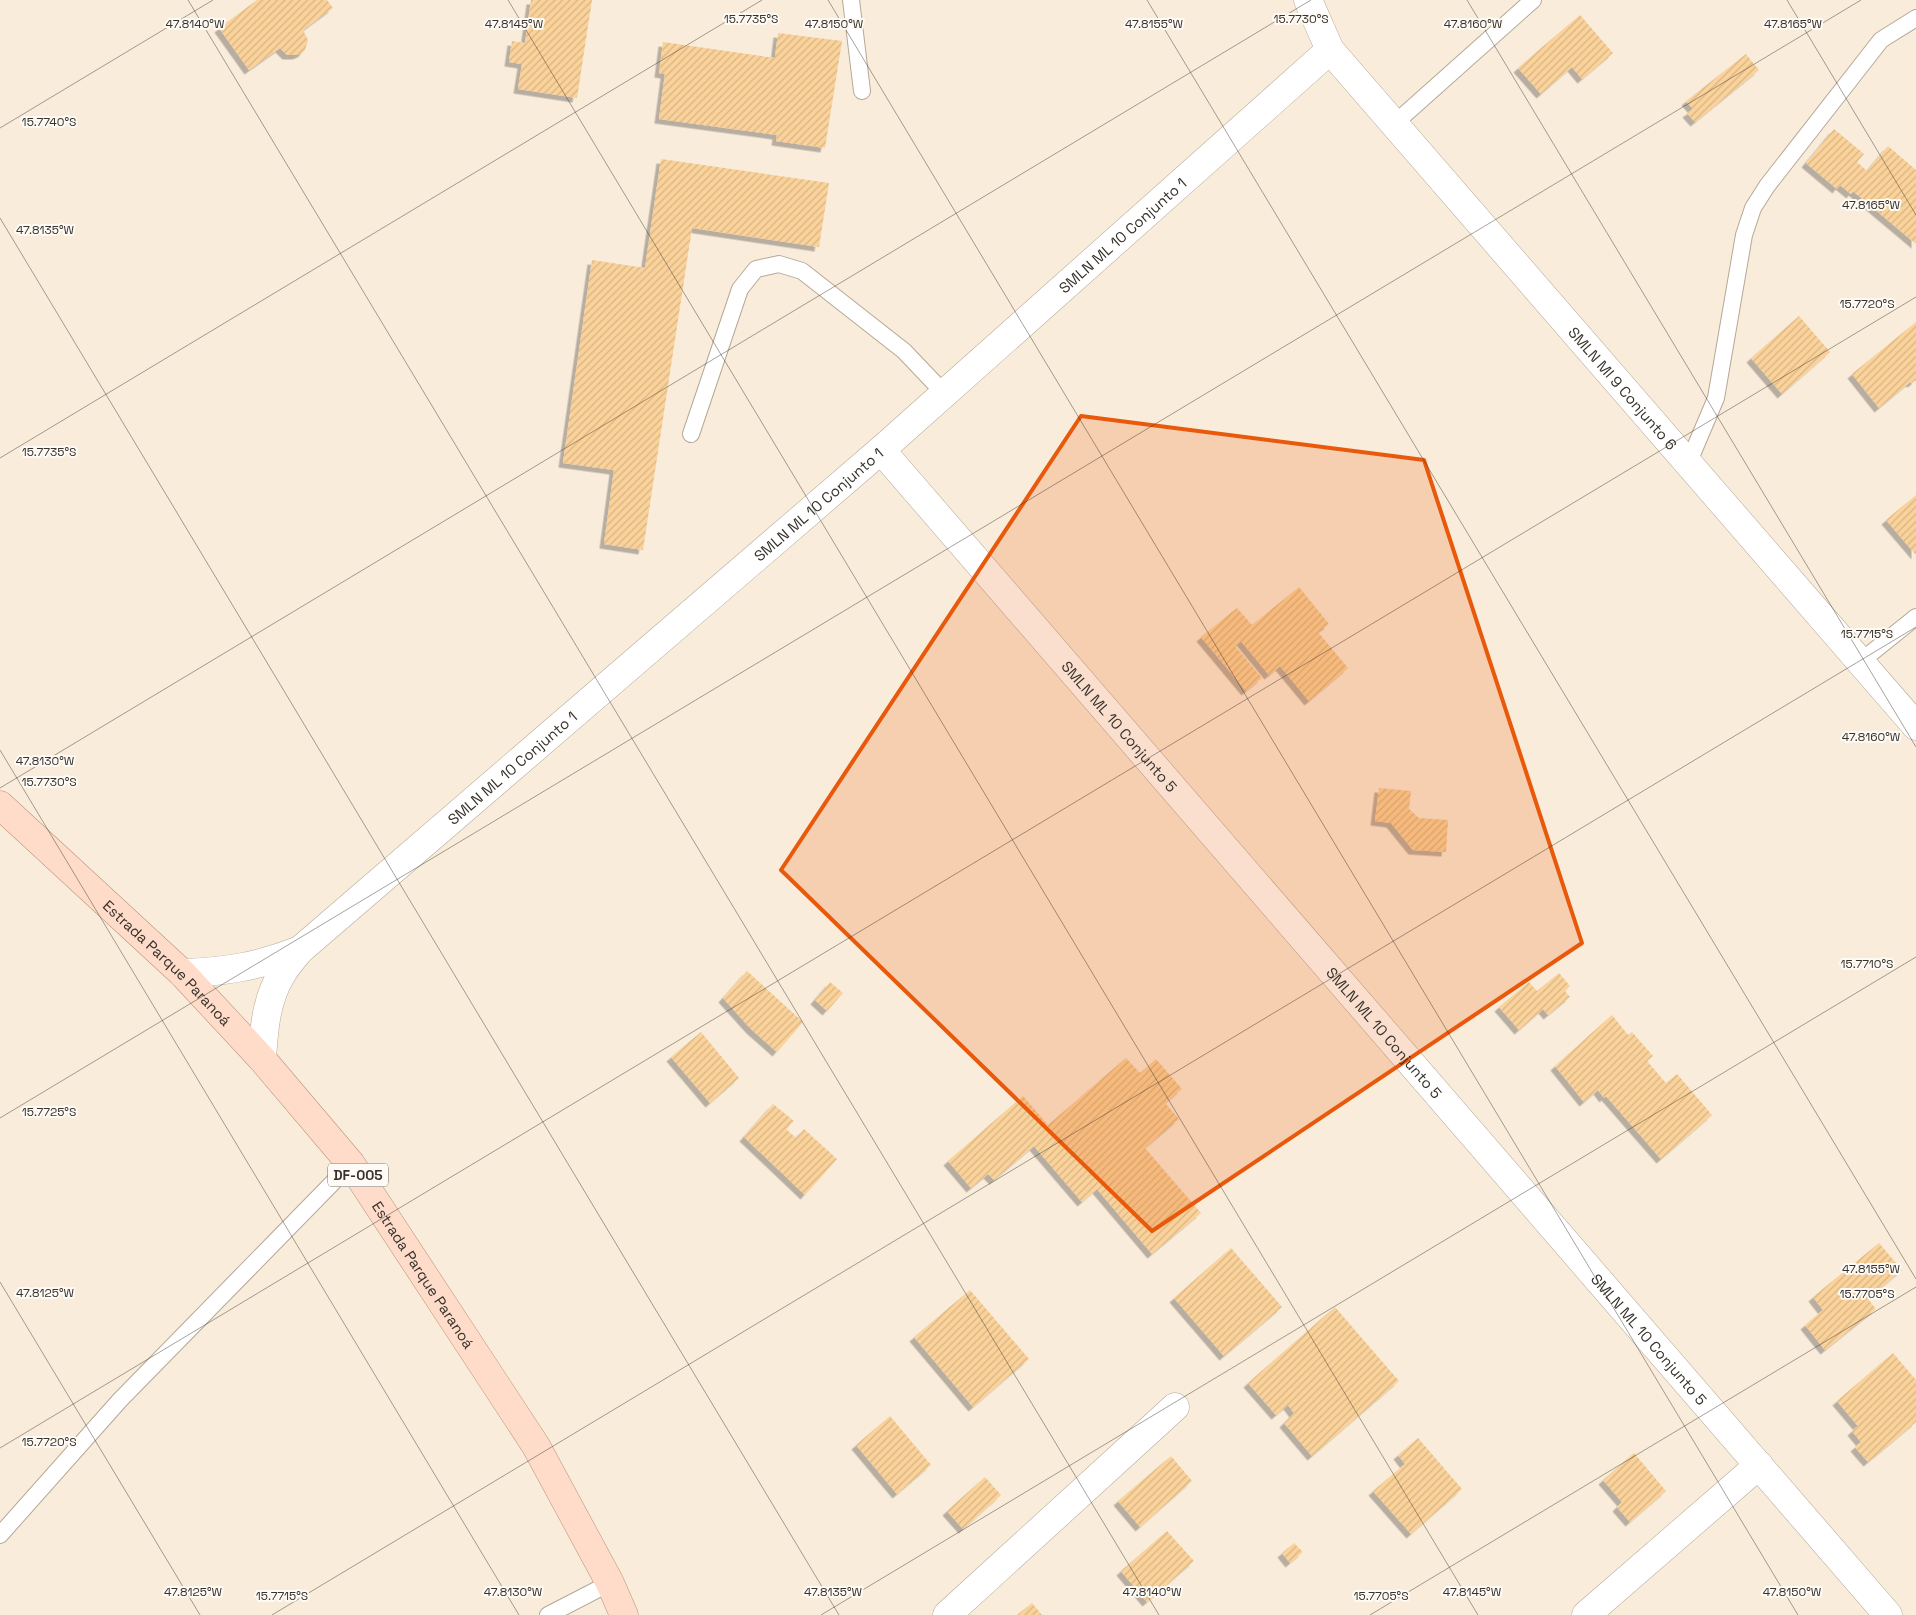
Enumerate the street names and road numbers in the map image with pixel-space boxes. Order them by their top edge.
street label: SMLN ML 10 Conjunto 1 [1054,173,1190,297]
street label: SMLN MI 9 Conjunto 6 [1565,323,1682,453]
street label: SMLN ML 10 Conjunto 1 [750,443,887,565]
street label: SMLN ML 10 Conjunto 5 [1058,657,1182,796]
street label: SMLN ML 10 Conjunto 1 [443,707,581,829]
street label: Estrada Parque Paranoá [99,896,236,1030]
street label: SMLN ML 10 Conjunto 5 [1323,963,1446,1102]
road number: DF-005 [328,1164,388,1186]
street label: Estrada Parque Paranoá [368,1197,479,1352]
street label: SMLN ML 10 Conjunto 5 [1587,1269,1711,1408]

